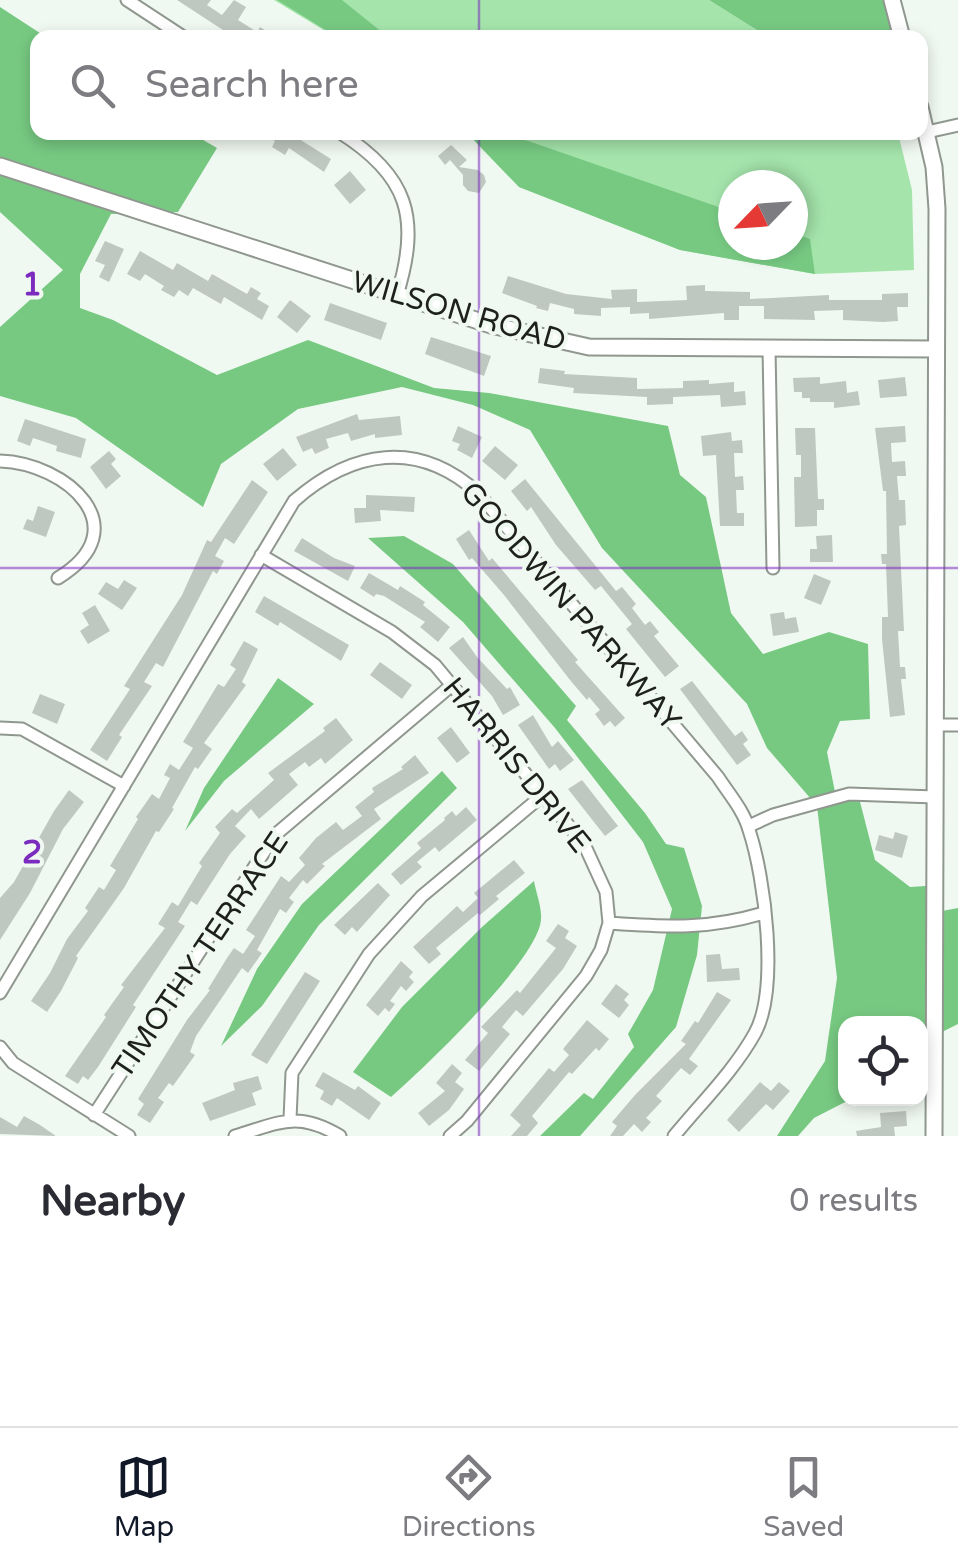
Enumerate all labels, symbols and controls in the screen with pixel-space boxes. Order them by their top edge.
search box [30,30,928,140]
icon: search [65,58,120,113]
text: Search here [145,62,359,108]
north arrow [718,170,808,260]
street label: WILSON ROAD [348,263,570,360]
text: 1 [22,266,42,304]
street label: GOODWIN PARKWAY [453,474,689,738]
street label: HARRIS DRIVE [435,670,599,860]
street label: TIMOTHY TERRACE [104,825,297,1086]
text: 2 [22,834,42,872]
map controls [838,1016,928,1106]
button: locate [838,1016,928,1106]
text: Nearby [40,1176,185,1227]
text: 0 results [789,1182,918,1220]
tab: Map [114,1450,174,1544]
tab: Directions [402,1450,536,1544]
tab: Saved [763,1450,844,1544]

